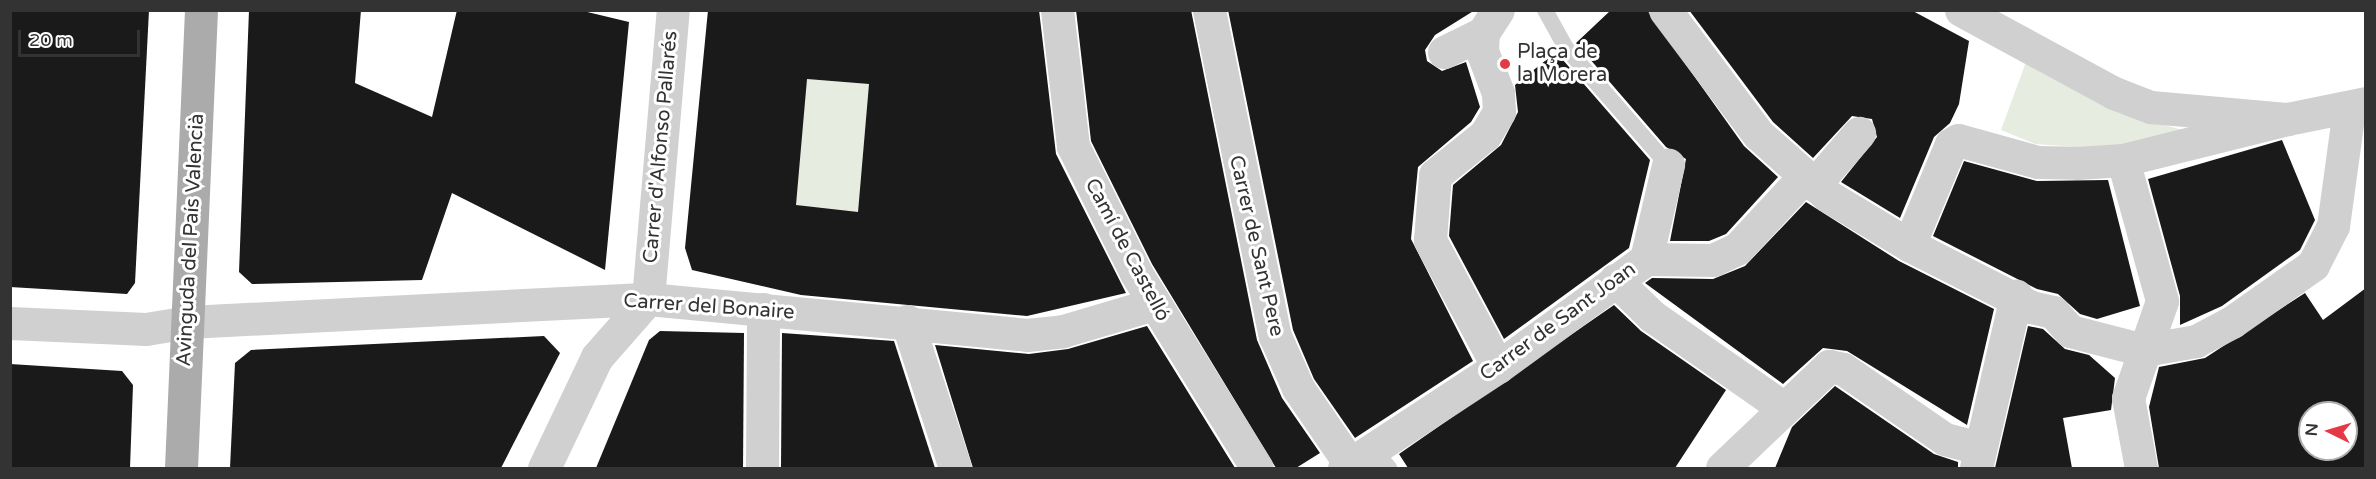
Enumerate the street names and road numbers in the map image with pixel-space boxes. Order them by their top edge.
street label: Carrer d'Alfonso Pallarés [639,30,683,264]
street label: Avinguda del País Valencià [172,113,210,367]
street label: Carrer de Sant Pere [1224,153,1288,339]
street label: Camí de Castelló [1079,174,1175,326]
street label: Carrer de Sant Joan [1475,257,1641,387]
street label: Carrer del Bonaire [623,289,795,325]

